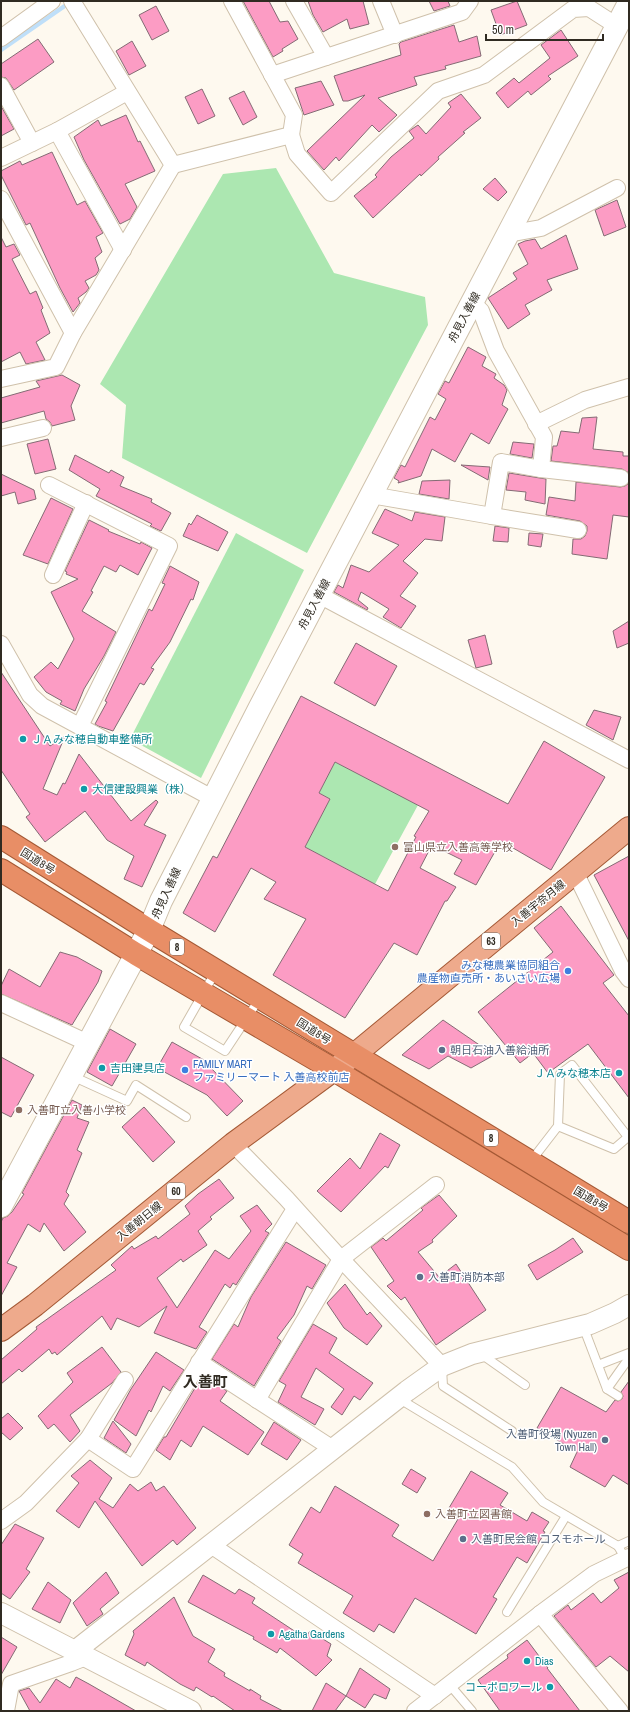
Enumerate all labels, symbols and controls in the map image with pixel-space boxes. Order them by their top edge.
scale bar [486,16,603,42]
text: 50 m [492,22,514,38]
street label: 舟見入善線 [445,289,483,345]
street label: 舟見入善線 [295,576,333,632]
place label: ＪＡみな穂自動車整備所 [31,732,153,746]
marker: ＪＡみな穂自動車整備所 [18,734,28,744]
place label: 大信建設興業（株） [92,782,191,796]
marker: 大信建設興業（株） [79,784,89,794]
place label: 富山県立入善高等学校 [403,840,513,854]
marker: 富山県立入善高等学校 [390,842,400,852]
street label: 国道8号 [18,845,58,877]
street label: 舟見入善線 [148,865,184,921]
street label: 入善宇奈月線 [508,877,568,929]
road number: 63 [482,933,500,949]
road number: 8 [170,939,184,955]
place label: みな穂農業協同組合 農産物直売所・あいさい広場 [417,958,560,985]
marker: みな穂農業協同組合 農産物直売所・あいさい広場 [563,966,573,976]
street label: 国道8号 [294,1015,334,1047]
place label: 朝日石油入善給油所 [450,1043,550,1057]
marker: 朝日石油入善給油所 [437,1045,447,1055]
place label: FAMILY MART ファミリーマート 入善高校前店 [193,1057,350,1084]
place label: 吉田建具店 [110,1061,165,1075]
marker: 吉田建具店 [97,1063,107,1073]
marker: FAMILY MART ファミリーマート 入善高校前店 [180,1065,190,1075]
place label: ＪＡみな穂本店 [534,1066,611,1080]
marker: ＪＡみな穂本店 [614,1068,624,1078]
place label: 入善町立入善小学校 [27,1103,126,1117]
marker: 入善町立入善小学校 [14,1105,24,1115]
road number: 8 [484,1130,498,1146]
road number: 60 [167,1183,185,1199]
street label: 国道8号 [571,1183,611,1215]
street label: 入善朝日線 [113,1198,165,1244]
place label: 入善町消防本部 [428,1270,505,1284]
marker: 入善町消防本部 [415,1272,425,1282]
district label: 入善町 [182,1371,228,1392]
place label: 入善町役場 (Nyuzen Town Hall) [506,1427,597,1454]
marker: 入善町役場 (Nyuzen Town Hall) [600,1435,610,1445]
place label: 入善町立図書館 [435,1507,512,1521]
marker: 入善町立図書館 [422,1509,432,1519]
place label: 入善町民会館 コスモホール [471,1532,606,1546]
marker: 入善町民会館 コスモホール [458,1534,468,1544]
place label: Agatha Gardens [278,1627,345,1641]
marker: Agatha Gardens [266,1629,276,1639]
place label: Dias [535,1654,554,1668]
marker: Dias [522,1656,532,1666]
place label: コーポロワール [465,1680,542,1694]
marker: コーポロワール [545,1682,555,1692]

